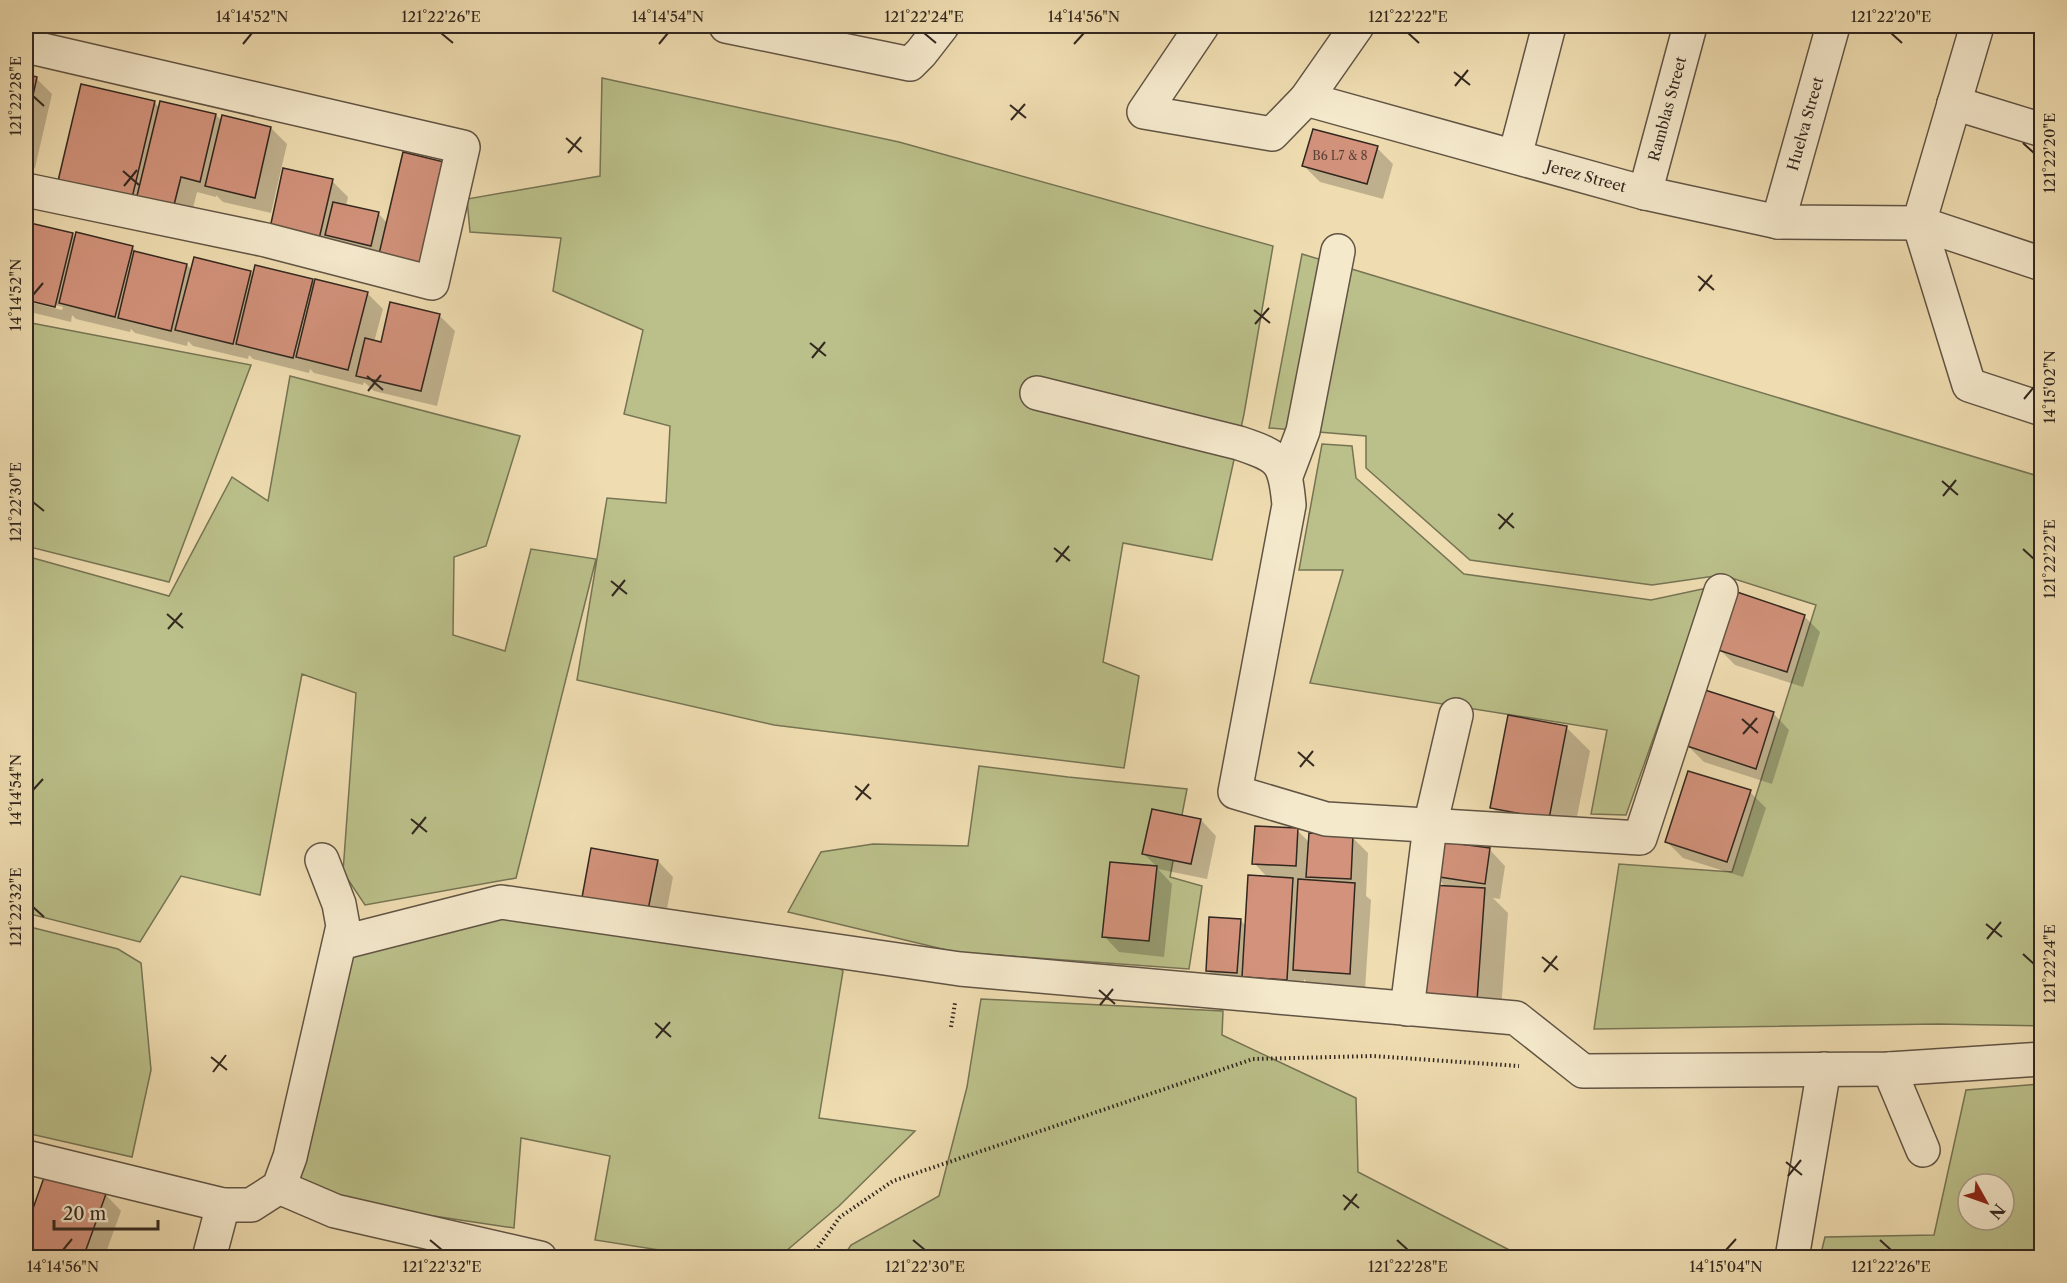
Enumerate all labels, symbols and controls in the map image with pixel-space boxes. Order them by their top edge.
text: 14°14'52"N [216,7,288,26]
text: 121°22'26"E [401,7,481,26]
text: 14°14'54"N [632,7,704,26]
text: 121°22'24"E [884,7,964,26]
text: 14°14'56"N [1048,7,1120,26]
text: 121°22'22"E [1368,7,1448,26]
text: 121°22'20"E [1851,7,1931,26]
street label: Ramblas Street [1644,54,1690,163]
text: 121°22'28"E [6,56,25,136]
street label: Huelva Street [1783,74,1827,173]
text: 121°22'20"E [2040,113,2059,193]
house number: B6 L7 & 8 [1312,148,1368,163]
street label: Jerez Street [1542,155,1629,197]
text: 14°14'52"N [6,259,25,331]
text: 14°15'02"N [2040,350,2059,424]
text: 121°22'30"E [6,462,25,542]
text: 121°22'22"E [2040,519,2059,599]
text: 14°14'54"N [6,754,25,826]
text: 121°22'32"E [6,867,25,947]
text: 121°22'24"E [2040,924,2059,1004]
north arrow [1956,1172,2016,1232]
scale bar [54,1193,158,1231]
text: N [1985,1200,2010,1223]
text: 20 m [63,1203,107,1225]
text: 14°14'56"N [27,1257,99,1276]
text: 121°22'32"E [402,1257,482,1276]
text: 121°22'30"E [885,1257,965,1276]
text: 121°22'28"E [1368,1257,1448,1276]
text: 14°15'04"N [1689,1257,1763,1276]
text: 121°22'26"E [1851,1257,1931,1276]

